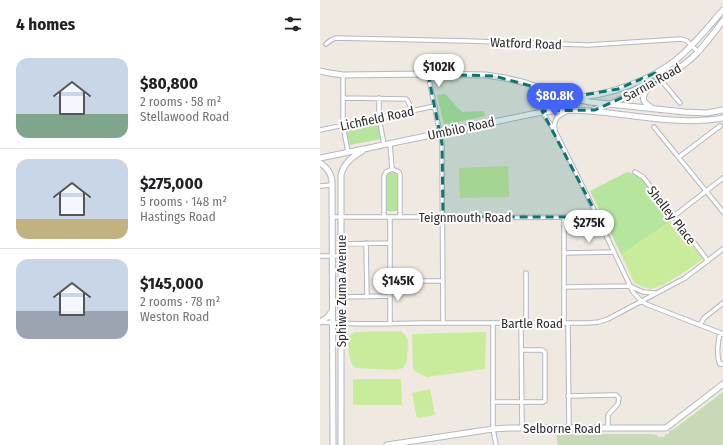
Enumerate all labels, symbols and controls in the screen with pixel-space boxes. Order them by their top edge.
icon: filters [282,13,304,35]
text: 4 homes [16,14,75,35]
street label: Watford Road [490,35,562,52]
pin: $102K [411,54,467,88]
text: $102K [423,59,455,74]
street label: Sarnia Road [621,60,684,104]
text: $80,800 [140,73,198,94]
icon: home [48,74,96,122]
pin: $80.8K [522,83,588,117]
text: $80.8K [536,88,574,103]
text: 2 rooms · 58 m² [140,94,221,109]
street label: Lichfield Road [339,103,415,134]
text: Stellawood Road [140,109,229,124]
street label: Umbilo Road [426,114,496,143]
text: $275,000 [140,173,203,194]
icon: home [48,175,96,223]
street label: Shelley Place [644,183,699,247]
text: 5 rooms · 148 m² [140,194,227,209]
text: Hastings Road [140,209,216,224]
street label: Teignmouth Road [419,210,511,225]
pin: $275K [561,210,617,244]
text: $275K [573,215,605,230]
street label: Sphiwe Zuma Avenue [334,235,349,347]
pin: $145K [370,268,426,302]
text: $145,000 [140,273,203,294]
text: $145K [382,273,414,288]
icon: home [48,275,96,323]
text: 2 rooms · 78 m² [140,294,220,309]
text: Weston Road [140,309,209,324]
street label: Bartle Road [501,316,563,331]
street label: Selborne Road [523,421,601,436]

